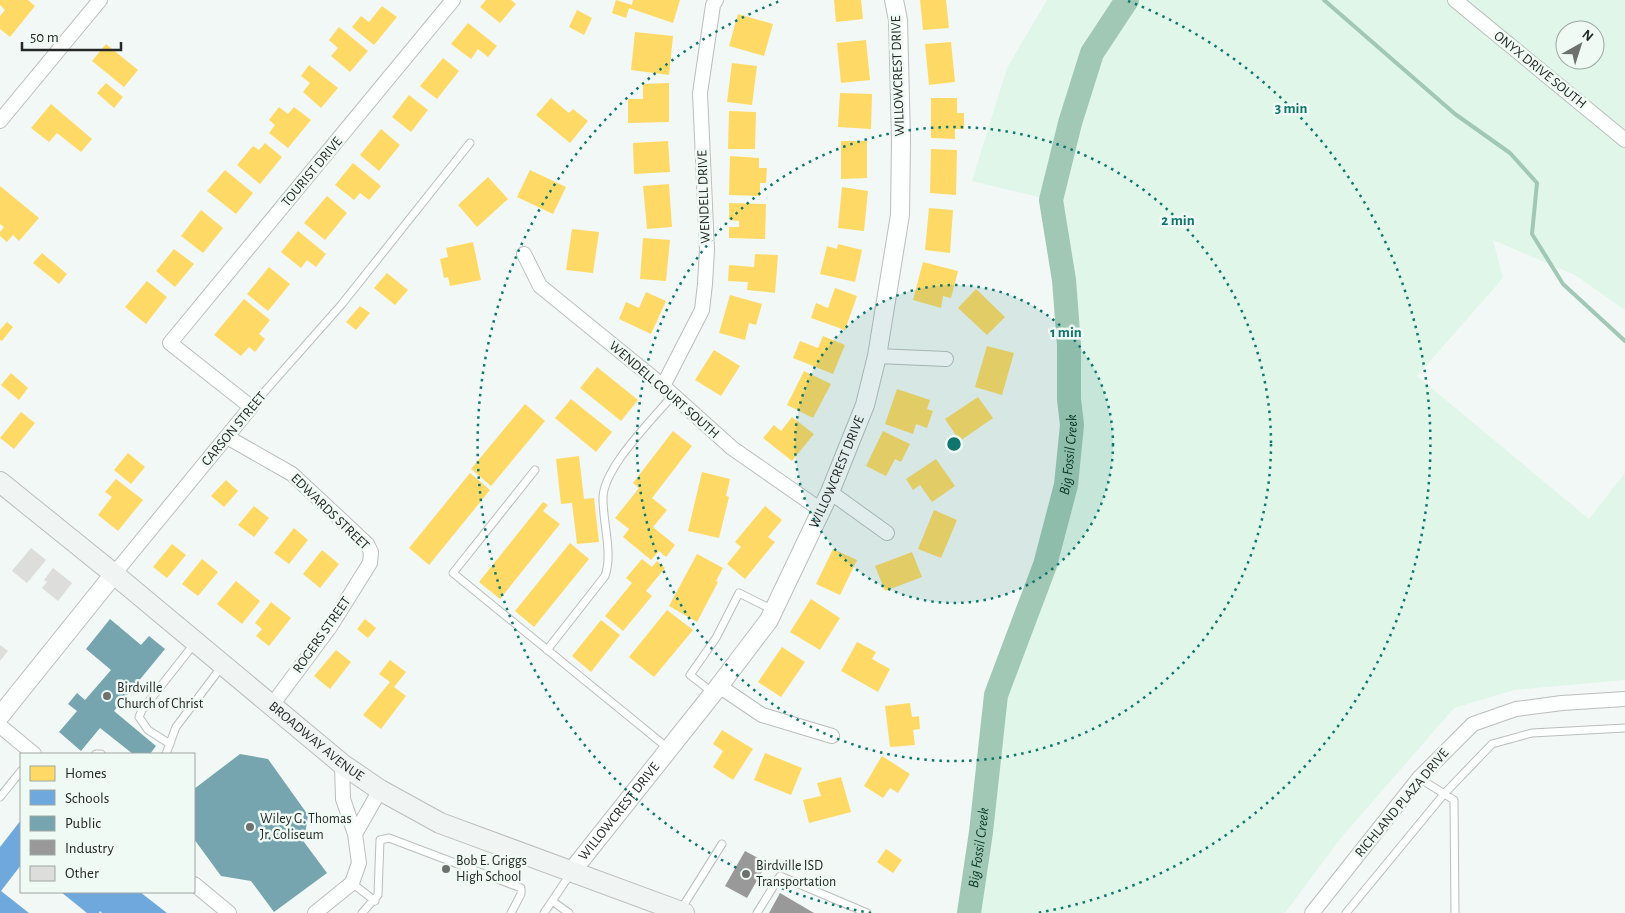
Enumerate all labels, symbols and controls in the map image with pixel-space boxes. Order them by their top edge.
street label: WILLOWCREST DRIVE [889,15,907,137]
scale bar [22,20,121,52]
north arrow [1555,20,1605,70]
street label: ONYX DRIVE SOUTH [1490,28,1590,112]
text: 50 m [30,30,59,45]
text: 3 min [1275,101,1307,116]
street label: TOURIST DRIVE [279,134,345,209]
street label: WENDELL DRIVE [695,150,713,244]
text: 2 min [1161,213,1195,228]
text: 1 min [1050,325,1082,340]
street label: WENDELL COURT SOUTH [606,339,722,441]
street label: CARSON STREET [199,389,269,469]
water label: Big Fossil Creek [1056,413,1080,496]
street label: WILLOWCREST DRIVE [807,414,867,530]
centre of rings [945,435,963,453]
street label: EDWARDS STREET [288,471,372,553]
street label: ROGERS STREET [291,594,354,676]
place label: Birdville Church of Christ [117,681,204,711]
marker: Birdville Church of Christ [101,690,113,702]
street label: BROADWAY AVENUE [266,699,366,784]
street label: RICHLAND PLAZA DRIVE [1353,746,1452,860]
legend [20,753,195,893]
street label: WILLOWCREST DRIVE [576,760,662,863]
text: Homes [65,766,107,781]
text: Schools [65,791,109,806]
water label: Big Fossil Creek [965,807,991,889]
place label: Wiley G. Thomas Jr. Coliseum [260,812,352,842]
text: Public [65,816,101,831]
marker: Wiley G. Thomas Jr. Coliseum [244,821,256,833]
text: Industry [65,841,114,856]
place label: Bob E. Griggs High School [456,854,527,884]
place label: Birdville ISD Transportation [756,859,836,889]
marker: Bob E. Griggs High School [440,863,452,875]
text: Other [65,866,99,881]
marker: Birdville ISD Transportation [740,868,752,880]

